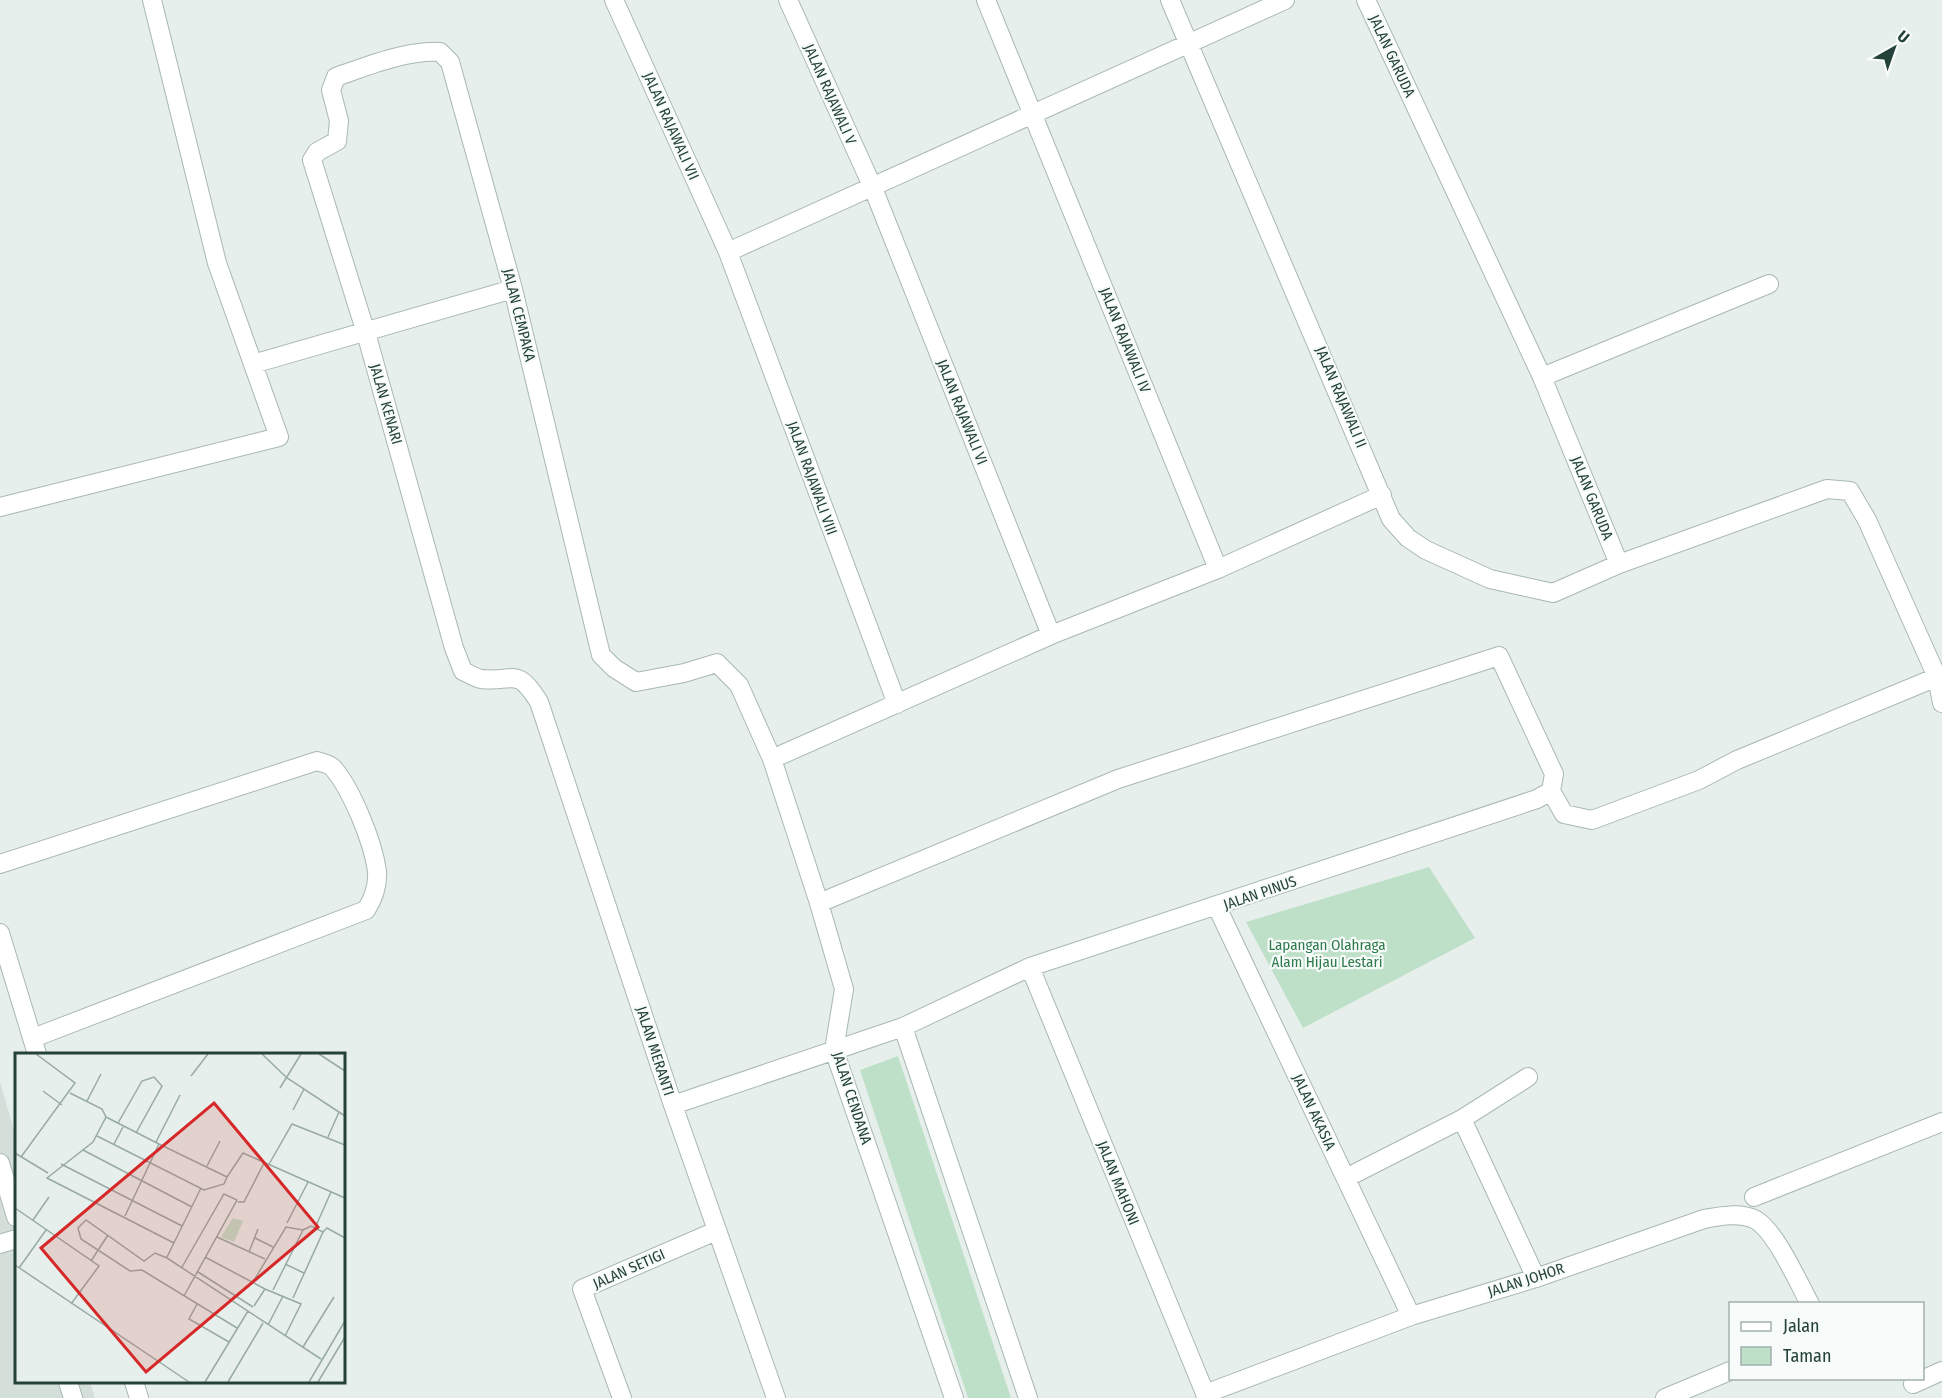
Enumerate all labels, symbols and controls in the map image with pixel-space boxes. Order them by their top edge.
street label: JALAN GARUDA [1365,12,1419,100]
north arrow [1864,18,1924,78]
text: U [1894,27,1913,47]
street label: JALAN RAJAWALI V [800,41,860,147]
street label: JALAN RAJAWALI VII [639,69,703,183]
street label: JALAN CEMPAKA [499,267,539,363]
street label: JALAN RAJAWALI IV [1096,285,1154,396]
street label: JALAN RAJAWALI II [1312,344,1370,450]
street label: JALAN RAJAWALI VI [933,357,991,467]
street label: JALAN KENARI [366,362,406,446]
street label: JALAN RAJAWALI VIII [783,419,841,537]
street label: JALAN GARUDA [1567,453,1617,543]
street label: JALAN PINUS [1221,872,1299,914]
park label: Lapangan Olahraga Alam Hijau Lestari [1268,936,1386,971]
street label: JALAN MERANTI [632,1004,678,1098]
street label: JALAN CENDANA [829,1049,875,1147]
inset map [15,1053,345,1383]
street label: JALAN AKASIA [1288,1071,1340,1153]
street label: JALAN MAHONI [1093,1138,1143,1228]
street label: JALAN SETIGI [590,1245,668,1293]
street label: JALAN JOHOR [1485,1259,1567,1301]
legend [1729,1302,1924,1380]
text: Jalan [1783,1315,1820,1337]
text: Taman [1783,1345,1831,1367]

